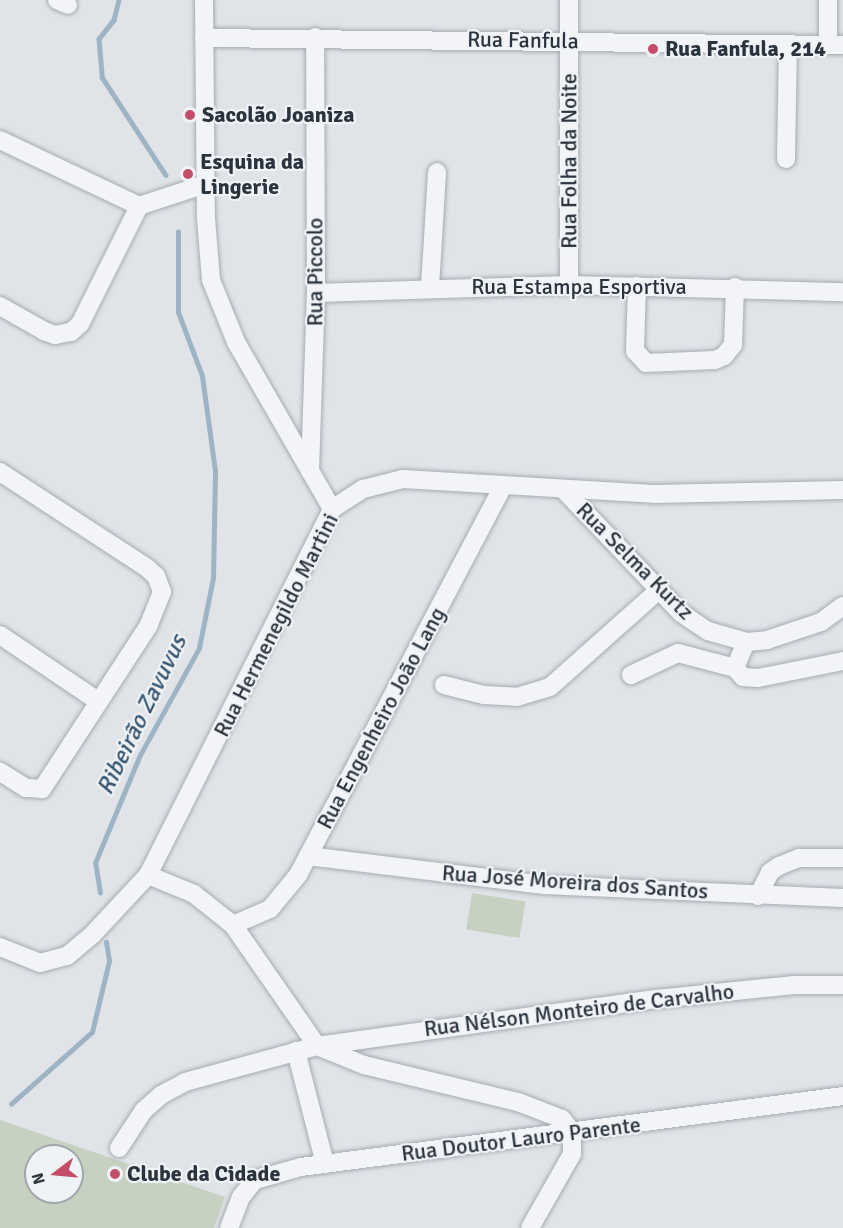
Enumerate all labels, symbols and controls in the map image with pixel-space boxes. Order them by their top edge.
street label: Rua Fanfula [467,26,579,54]
place label: Rua Fanfula, 214 [665,36,826,62]
marker: Rua Fanfula, 214 [646,42,660,56]
street label: Rua Folha da Noite [556,73,582,249]
place label: Sacolão Joaniza [202,102,355,128]
marker: Sacolão Joaniza [183,108,197,122]
place label: Esquina da Lingerie [200,148,304,200]
marker: Esquina da Lingerie [181,167,195,181]
street label: Rua Piccolo [302,218,328,326]
street label: Rua Estampa Esportiva [471,274,687,300]
street label: Rua Selma Kurtz [571,497,699,625]
street label: Rua Hermenegildo Martini [208,509,344,741]
street label: Rua Engenheiro João Lang [311,603,451,833]
water label: Ribeirão Zavuvus [91,630,193,800]
street label: Rua José Moreira dos Santos [441,860,709,904]
street label: Rua Nélson Monteiro de Carvalho [422,978,736,1042]
street label: Rua Doutor Lauro Parente [400,1111,642,1167]
north arrow [24,1144,84,1204]
place label: Clube da Cidade [127,1161,280,1187]
marker: Clube da Cidade [108,1167,122,1181]
text: N [27,1170,50,1187]

